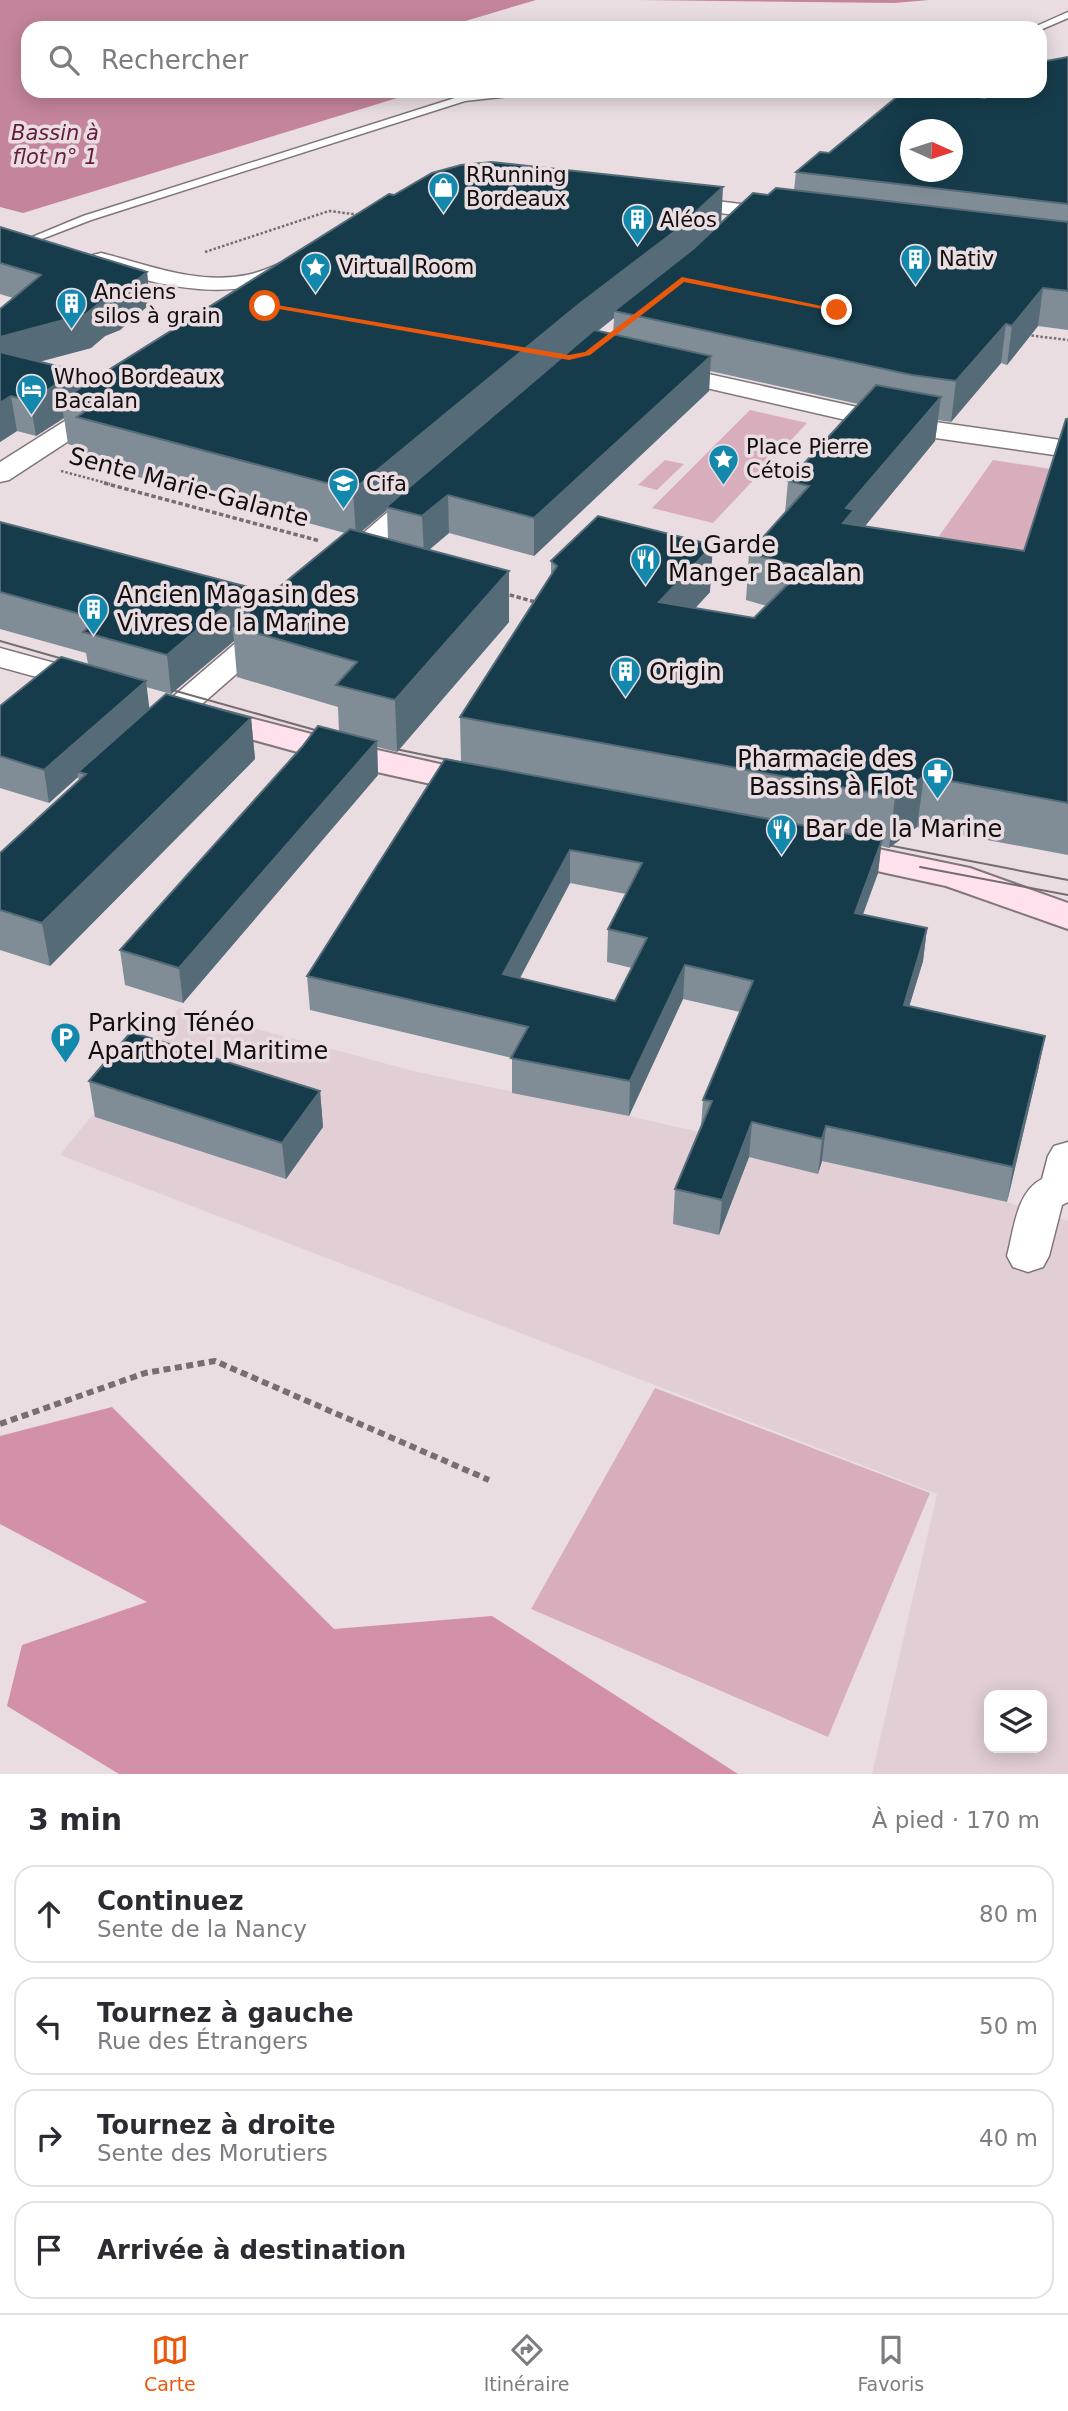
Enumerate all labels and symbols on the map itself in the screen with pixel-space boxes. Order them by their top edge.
north arrow [900,119,963,182]
water label: Bassin à flot n° 1 [11,121,99,169]
place label: RRunning Bordeaux [466,163,567,211]
shop icon: RRunning Bordeaux [426,170,460,214]
building icon: Aléos [620,203,654,247]
place label: Aléos [660,208,717,232]
building icon: Nativ [899,242,933,286]
place label: Nativ [939,247,994,271]
place icon: Virtual Room [299,250,333,294]
place label: Virtual Room [339,255,474,279]
place label: Anciens silos à grain [94,280,221,328]
building icon: Anciens silos à grain [54,287,88,331]
route start [249,290,280,321]
route end [821,294,852,325]
place label: Whoo Bordeaux Bacalan [54,365,221,413]
hotel icon: Whoo Bordeaux Bacalan [14,372,48,416]
place label: Place Pierre Cétois [746,435,869,483]
street label: Sente Marie-Galante [66,441,312,533]
place icon: Place Pierre Cétois [706,442,740,486]
school or university icon: Cifa [326,467,360,511]
place label: Cifa [366,472,407,496]
place label: Le Garde Manger Bacalan [668,531,862,587]
restaurant icon: Le Garde Manger Bacalan [628,542,662,586]
place label: Ancien Magasin des Vivres de la Marine [117,581,356,637]
building icon: Ancien Magasin des Vivres de la Marine [77,592,111,636]
building icon: Origin [609,655,643,699]
place label: Origin [649,658,722,686]
place label: Pharmacie des Bassins à Flot [737,745,914,801]
pharmacy icon: Pharmacie des Bassins à Flot [920,756,954,800]
restaurant icon: Bar de la Marine [765,812,799,856]
place label: Bar de la Marine [805,815,1002,843]
place label: Parking Ténéo Aparthotel Maritime [88,1009,328,1065]
parking icon: Parking Ténéo Aparthotel Maritime [48,1020,82,1064]

